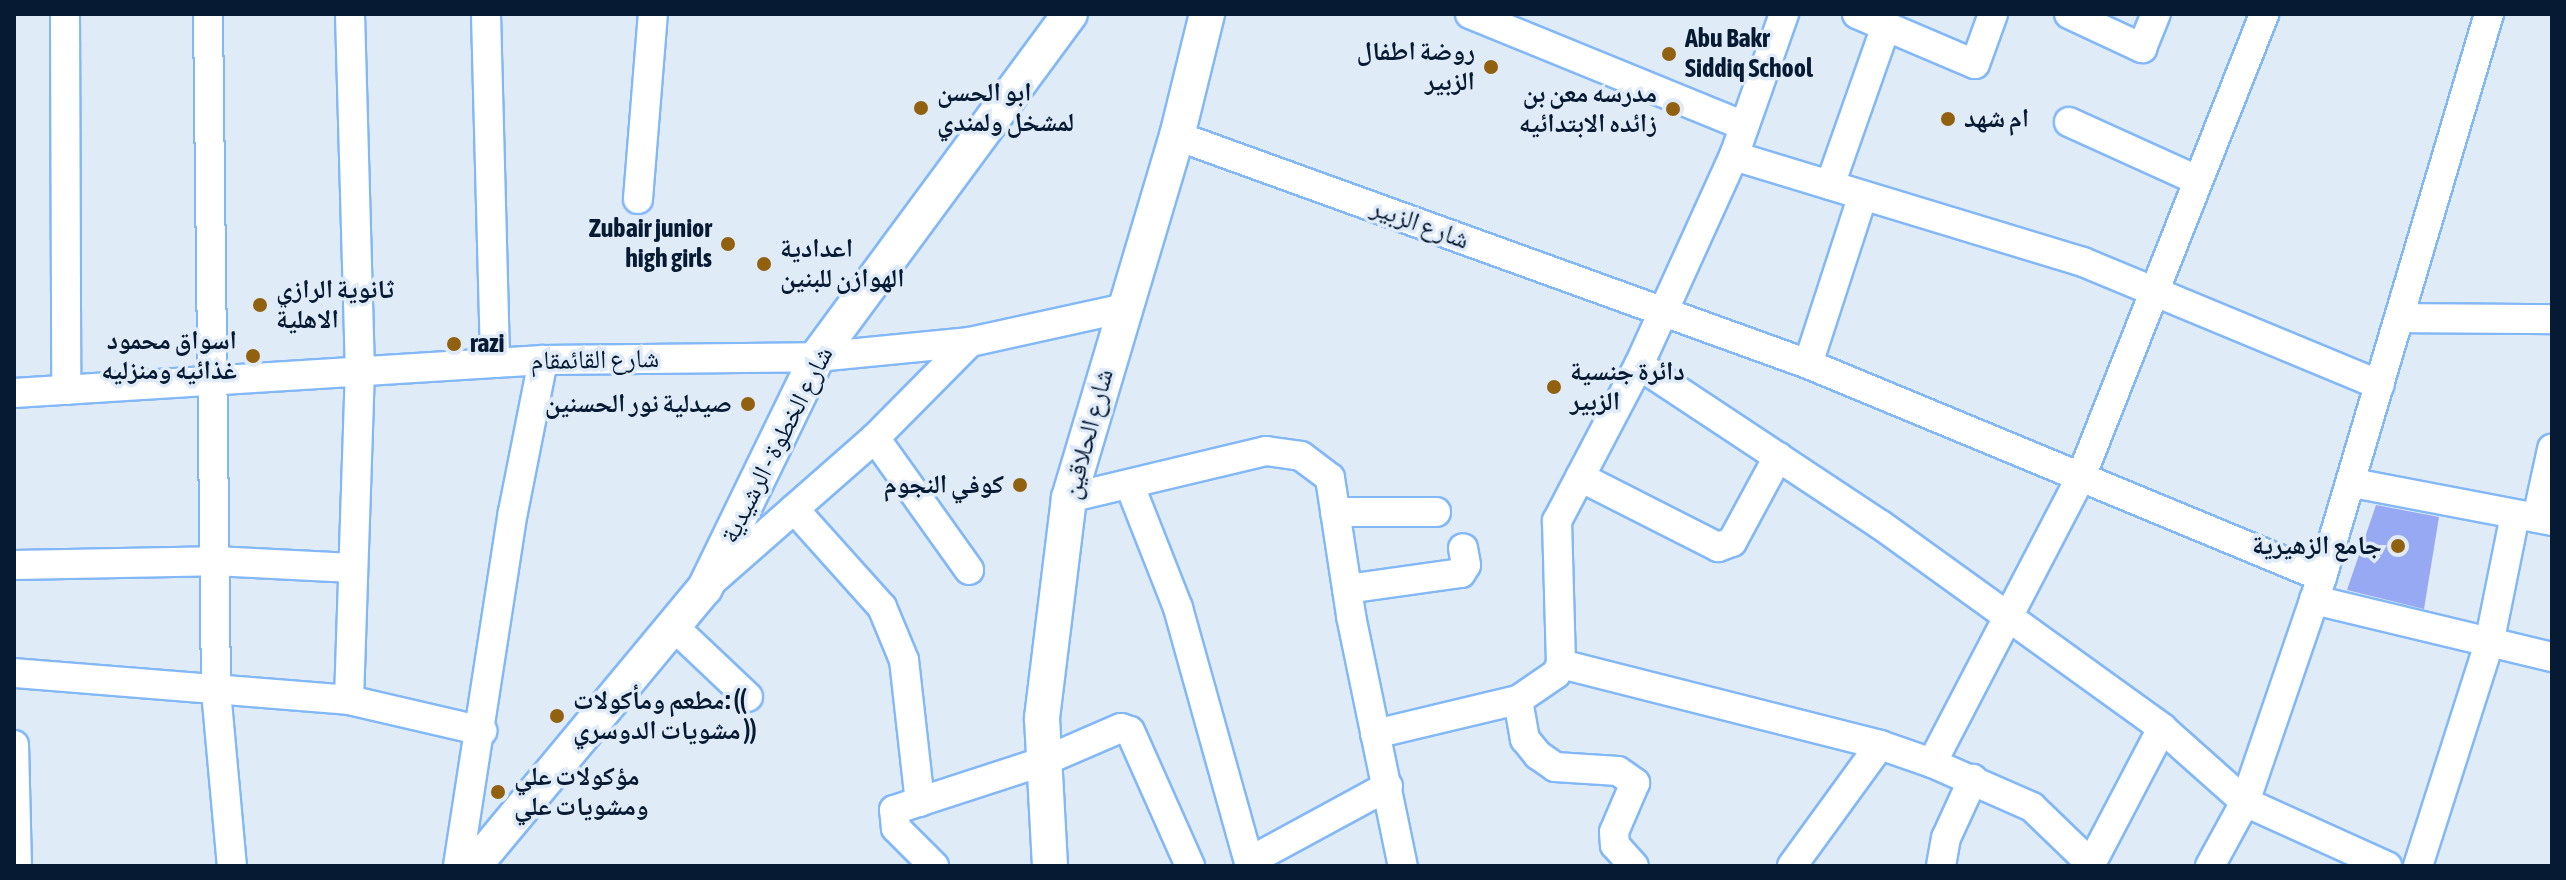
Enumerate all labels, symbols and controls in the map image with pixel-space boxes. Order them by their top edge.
place label: Abu Bakr Siddiq School [1685,23,1813,84]
place label: روضة اطفال الزبير [1356,36,1475,98]
marker: Abu Bakr Siddiq School [1660,45,1678,63]
marker: روضة اطفال الزبير [1482,58,1500,76]
place label: ابو الحسن لمشخل ولمندي [937,77,1074,138]
place label: مدرسه معن بن زائده الابتدائيه [1519,78,1657,140]
marker: ابو الحسن لمشخل ولمندي [912,99,930,117]
marker: مدرسه معن بن زائده الابتدائيه [1664,100,1682,118]
place label: ام شهد [1964,103,2029,135]
marker: ام شهد [1939,110,1957,128]
street label: شارع الزبير [1367,192,1473,256]
place label: Zubair junior high girls [589,213,712,274]
place label: اعدادية الهوازن للبنين [780,233,905,294]
marker: Zubair junior high girls [719,235,737,253]
marker: اعدادية الهوازن للبنين [755,255,773,273]
place label: ثانوية الرازي الاهلية [276,274,394,336]
marker: ثانوية الرازي الاهلية [251,296,269,314]
place label: اسواق محمود غذائيه ومنزليه [101,325,237,386]
place label: razi [470,328,505,360]
marker: razi [445,335,463,353]
street label: شارع الخطوة - الرشيدية [714,342,840,548]
street label: شارع القائمقام [530,343,660,377]
marker: اسواق محمود غذائيه ومنزليه [244,347,262,365]
place label: دائرة جنسية الزبير [1570,356,1685,418]
street label: شارع الحلاقين [1056,366,1120,502]
marker: دائرة جنسية الزبير [1545,378,1563,396]
place label: صيدلية نور الحسنين [545,388,732,420]
marker: صيدلية نور الحسنين [739,395,757,413]
place label: كوفي النجوم [884,469,1004,501]
marker: كوفي النجوم [1011,476,1029,494]
place label: جامع الزهيرية [2252,530,2382,562]
marker: جامع الزهيرية [2389,537,2407,555]
place label: مطعم ومأكولات: (( مشويات الدوسري )) [573,685,757,746]
marker: مطعم ومأكولات: (( مشويات الدوسري )) [548,707,566,725]
place label: مؤكولات علي ومشويات علي [514,761,649,822]
marker: مؤكولات علي ومشويات علي [489,783,507,801]

